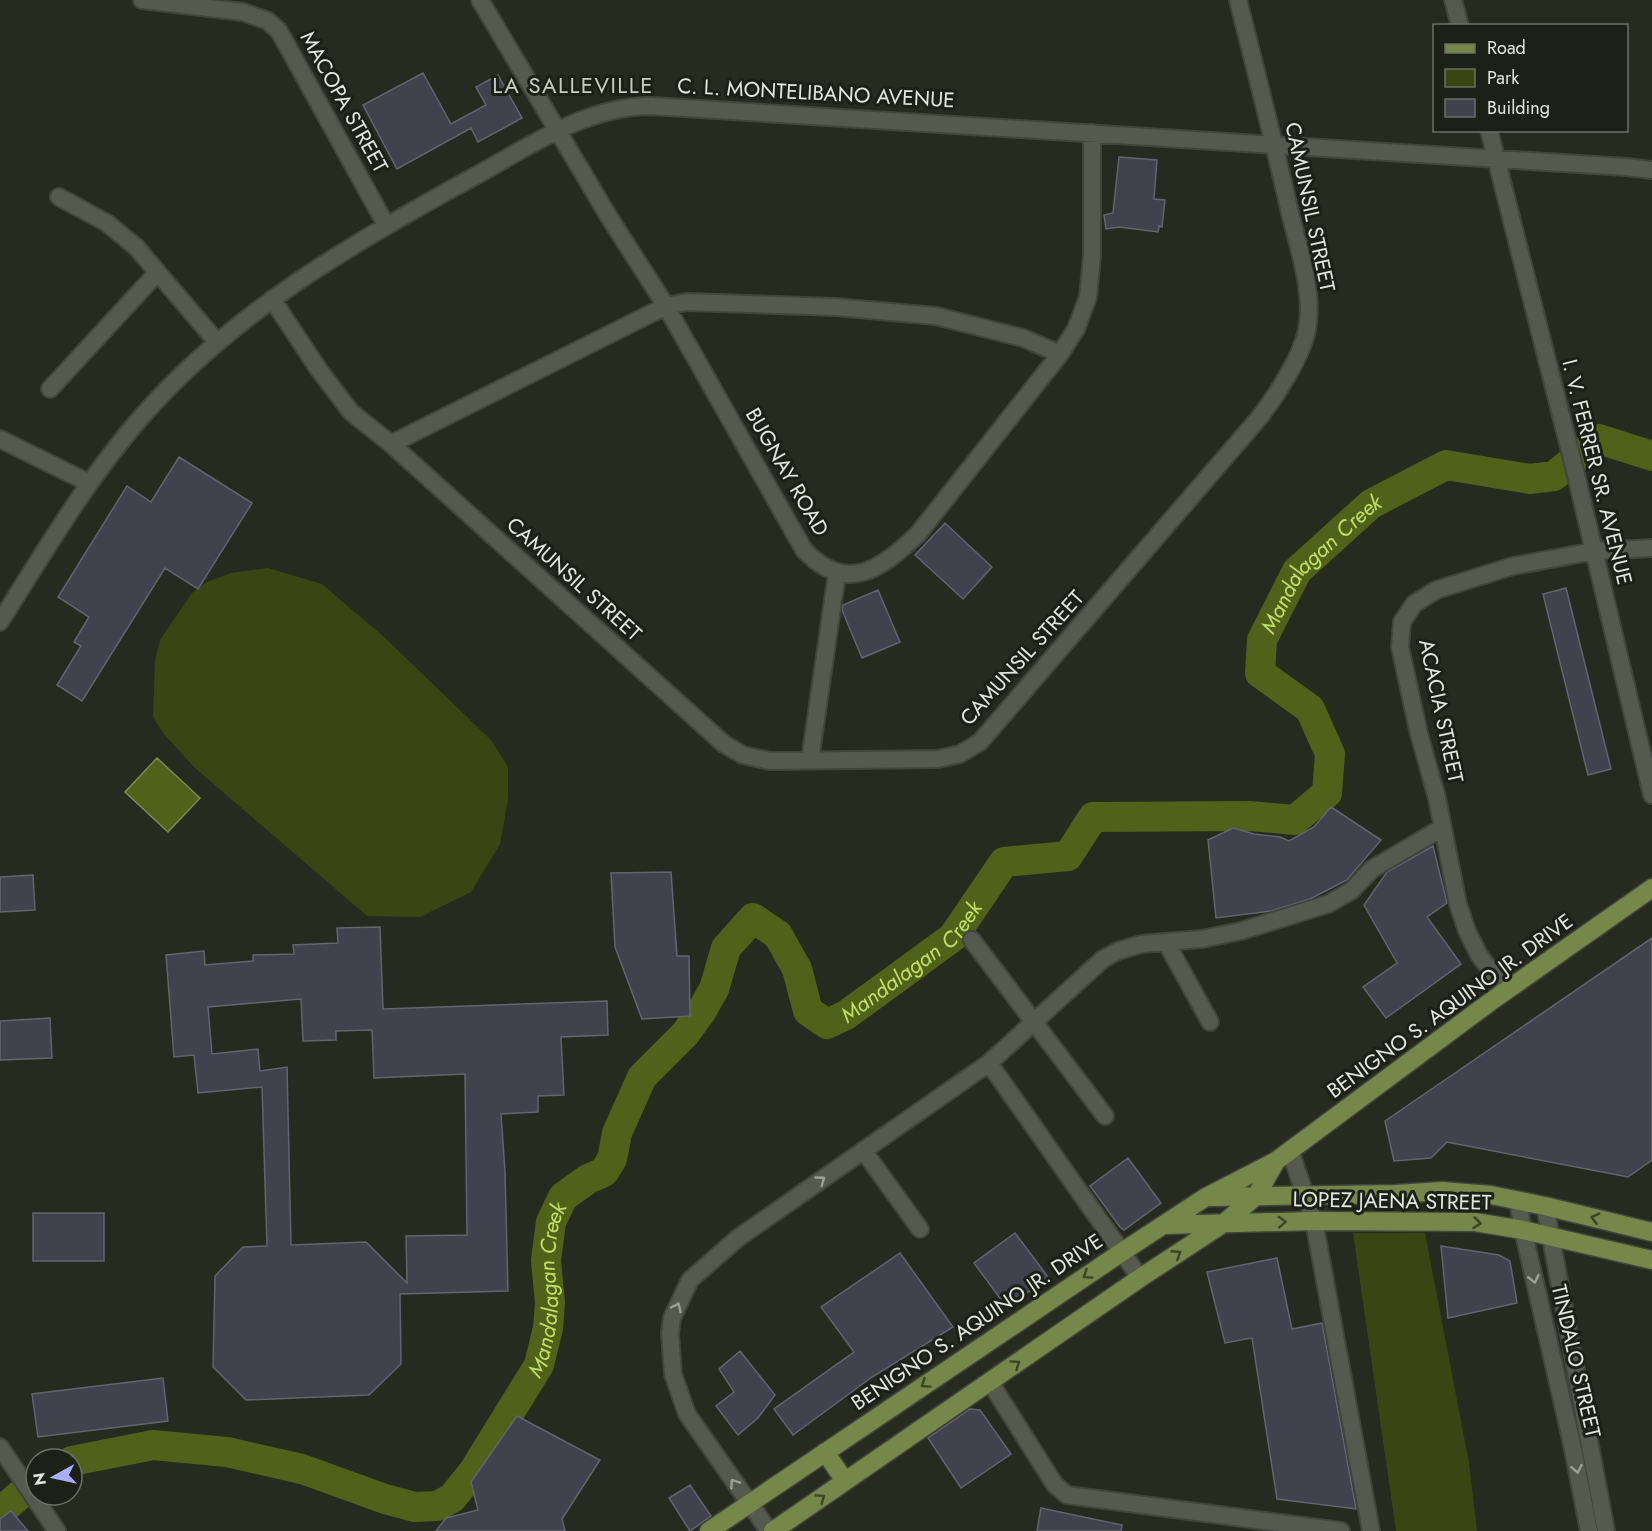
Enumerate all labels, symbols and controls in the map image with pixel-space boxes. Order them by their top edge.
legend [1433,24,1628,132]
street label: MACOPA STREET [293,26,395,178]
text: Road [1487,35,1526,61]
text: Park [1487,65,1519,91]
district label: LA SALLEVILLE [492,69,654,101]
street label: C. L. MONTELIBANO AVENUE [677,71,955,115]
text: Building [1487,95,1550,121]
street label: CAMUNSIL STREET [1277,119,1343,295]
street label: I. V. FERRER SR. AVENUE [1554,356,1640,588]
street label: BUGNAY ROAD [738,402,836,542]
water label: Mandalagan Creek [1252,485,1388,639]
street label: CAMUNSIL STREET [500,510,648,648]
street label: CAMUNSIL STREET [953,584,1091,732]
street label: ACACIA STREET [1411,636,1471,786]
water label: Mandalagan Creek [833,893,990,1030]
street label: BENIGNO S. AQUINO JR. DRIVE [1321,906,1579,1106]
one-way arrow [815,1176,826,1187]
street label: LOPEZ JAENA STREET [1292,1184,1492,1218]
water label: Mandalagan Creek [519,1195,575,1384]
one-way arrow [1590,1212,1600,1225]
one-way arrow [1278,1215,1287,1228]
one-way arrow [1472,1216,1482,1229]
street label: BENIGNO S. AQUINO JR. DRIVE [845,1226,1109,1418]
one-way arrow [1171,1250,1182,1261]
one-way arrow [1083,1268,1094,1279]
one-way arrow [1527,1274,1540,1284]
street label: TINDALO STREET [1544,1281,1608,1441]
one-way arrow [670,1303,682,1314]
one-way arrow [1010,1360,1021,1371]
one-way arrow [921,1377,932,1388]
north arrow [24,1447,84,1507]
one-way arrow [1570,1464,1583,1474]
text: N [27,1471,52,1487]
one-way arrow [731,1479,742,1490]
one-way arrow [814,1494,825,1505]

